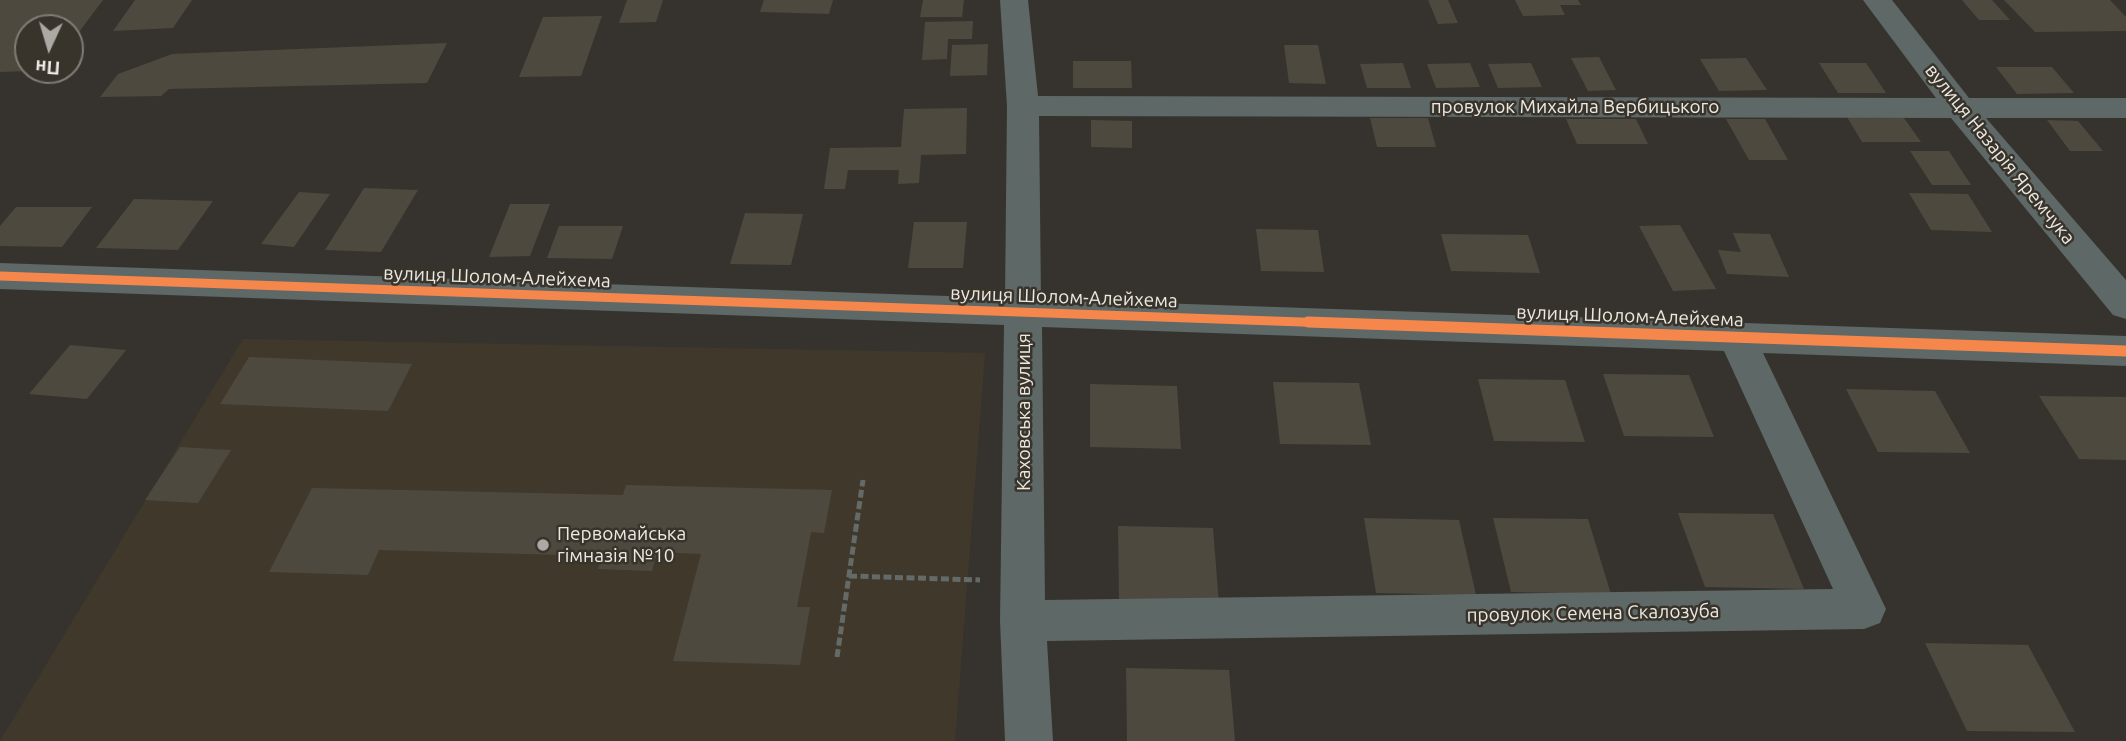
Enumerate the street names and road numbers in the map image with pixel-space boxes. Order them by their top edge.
street label: вулиця Назарія Яремчука [1920,59,2080,249]
street label: провулок Михайла Вербицького [1431,96,1719,118]
street label: вулиця Шолом-Алейхема [383,262,611,292]
street label: вулиця Шолом-Алейхема [950,282,1178,312]
street label: вулиця Шолом-Алейхема [1516,301,1744,331]
street label: Каховська вулиця [1013,333,1035,491]
street label: провулок Семена Скалозуба [1466,599,1720,627]

